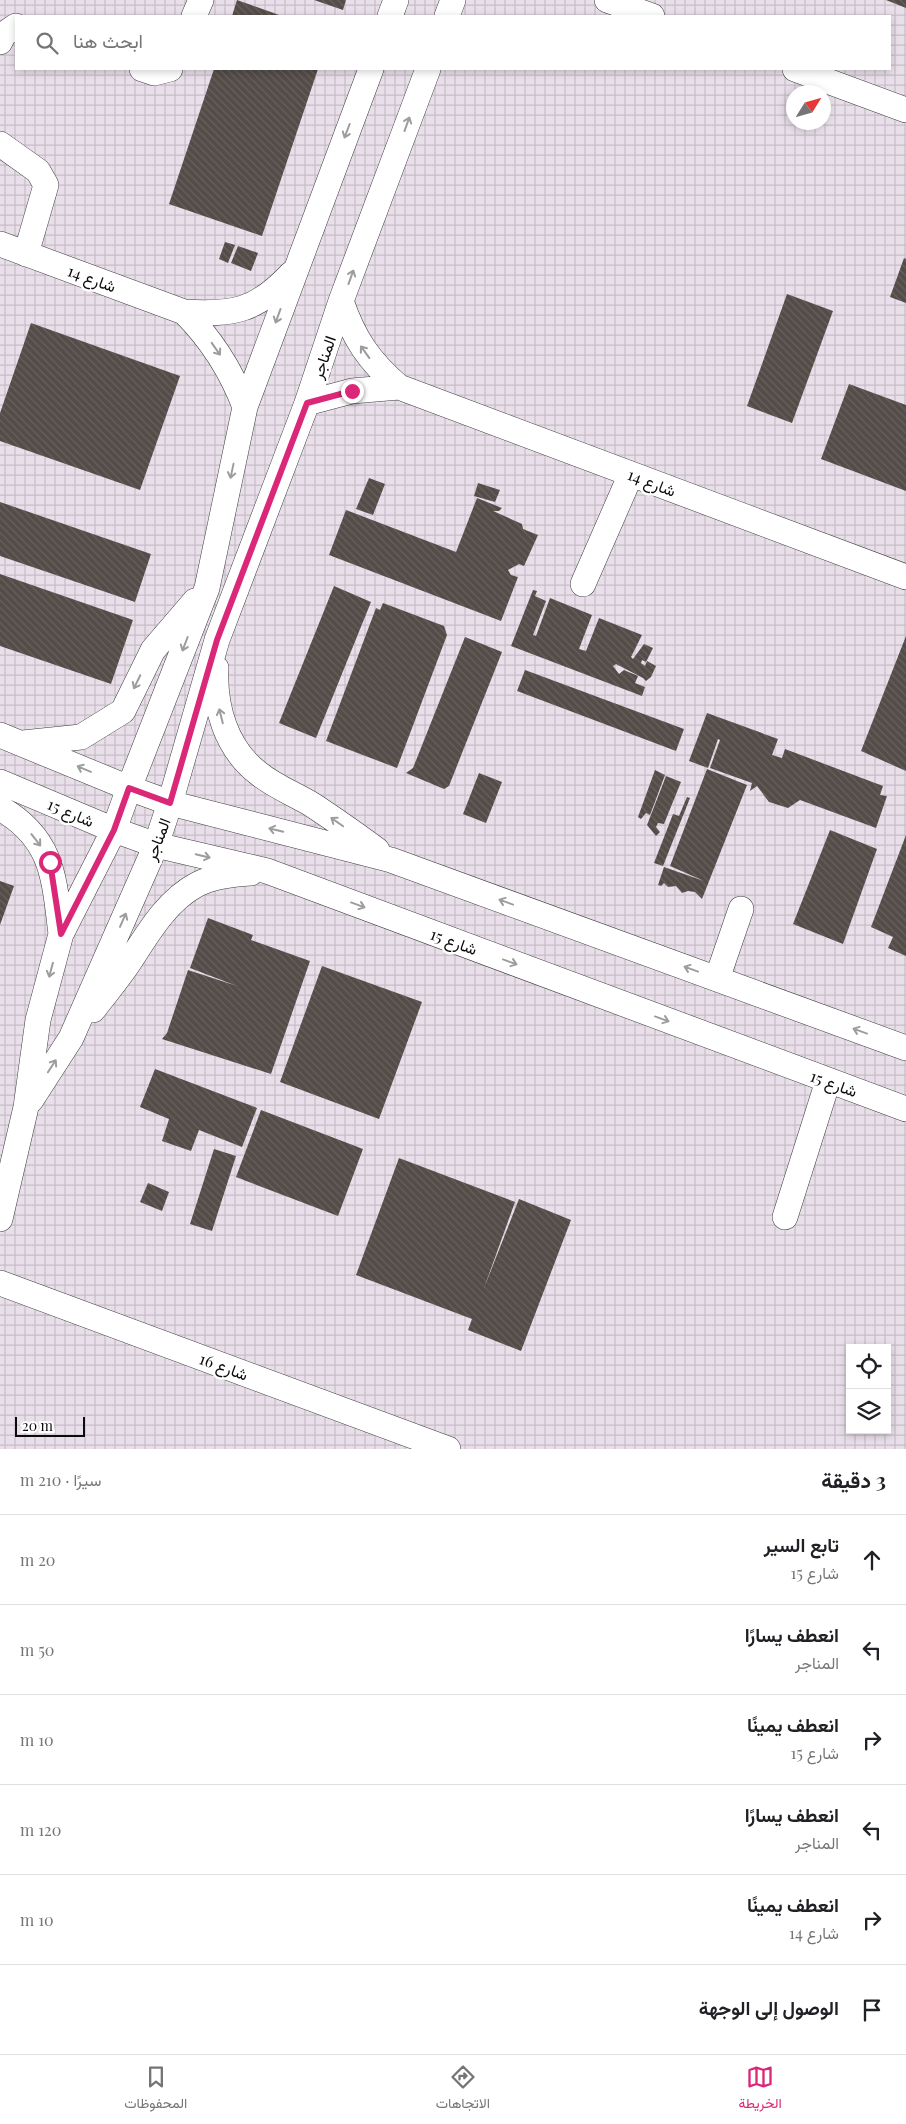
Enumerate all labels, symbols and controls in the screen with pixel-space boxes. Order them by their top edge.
search box [15,15,891,70]
text: ابحث هنا [73,27,143,53]
icon: search [33,29,61,57]
north arrow [786,85,831,130]
one-way arrow [403,117,412,133]
one-way arrow [342,123,351,138]
street label: شارع 14 [64,260,119,298]
one-way arrow [347,270,356,285]
one-way arrow [273,308,282,323]
street label: المناجر [306,333,341,382]
one-way arrow [211,342,221,356]
one-way arrow [360,345,370,359]
route end [341,380,364,403]
one-way arrow [226,463,236,479]
street label: شارع 14 [624,463,679,503]
one-way arrow [180,636,189,652]
one-way arrow [132,675,142,690]
one-way arrow [216,708,225,724]
one-way arrow [77,764,92,774]
street label: شارع 15 [44,793,97,833]
street label: المناجر [139,815,176,865]
one-way arrow [330,817,344,827]
one-way arrow [269,825,285,834]
one-way arrow [31,833,42,846]
route start [39,851,62,874]
one-way arrow [195,852,211,861]
one-way arrow [499,897,514,906]
one-way arrow [350,901,365,910]
one-way arrow [118,913,128,928]
street label: شارع 15 [427,923,480,961]
one-way arrow [502,958,517,967]
one-way arrow [46,961,56,977]
one-way arrow [684,964,699,974]
one-way arrow [654,1015,670,1024]
one-way arrow [853,1026,868,1036]
one-way arrow [47,1059,58,1073]
street label: شارع 15 [807,1065,860,1103]
map controls [846,1344,891,1434]
button: locate [846,1344,891,1389]
street label: شارع 16 [196,1348,251,1386]
button: layers [846,1389,891,1434]
scale bar [15,1414,85,1437]
text: 20 m [22,1416,53,1435]
text: 3 دقيقة [821,1465,886,1493]
text: سيرًا · 210 m [20,1469,101,1490]
text: تابع السير [764,1531,839,1557]
icon: ahead [858,1546,886,1574]
text: 20 m [20,1549,55,1570]
text: شارع 15 [790,1562,839,1583]
text: انعطف يسارًا [745,1621,839,1647]
icon: left [858,1636,886,1664]
text: 50 m [20,1639,54,1660]
text: المناجر [795,1652,839,1673]
text: انعطف يمينًا [747,1711,839,1737]
icon: right [858,1726,886,1754]
text: 10 m [20,1729,54,1750]
text: شارع 15 [790,1742,839,1763]
text: انعطف يسارًا [745,1801,839,1827]
icon: left [858,1816,886,1844]
text: 120 m [20,1819,61,1840]
text: المناجر [795,1832,839,1853]
text: انعطف يمينًا [747,1891,839,1917]
icon: right [858,1906,886,1934]
text: 10 m [20,1909,54,1930]
text: شارع 14 [789,1922,839,1943]
text: الوصول إلى الوجهة [699,1994,839,2020]
icon: arrive [858,1996,886,2024]
tab: المحفوظات [124,2063,187,2116]
tab: الاتجاهات [436,2063,490,2116]
tab: الخريطة [738,2063,782,2116]

